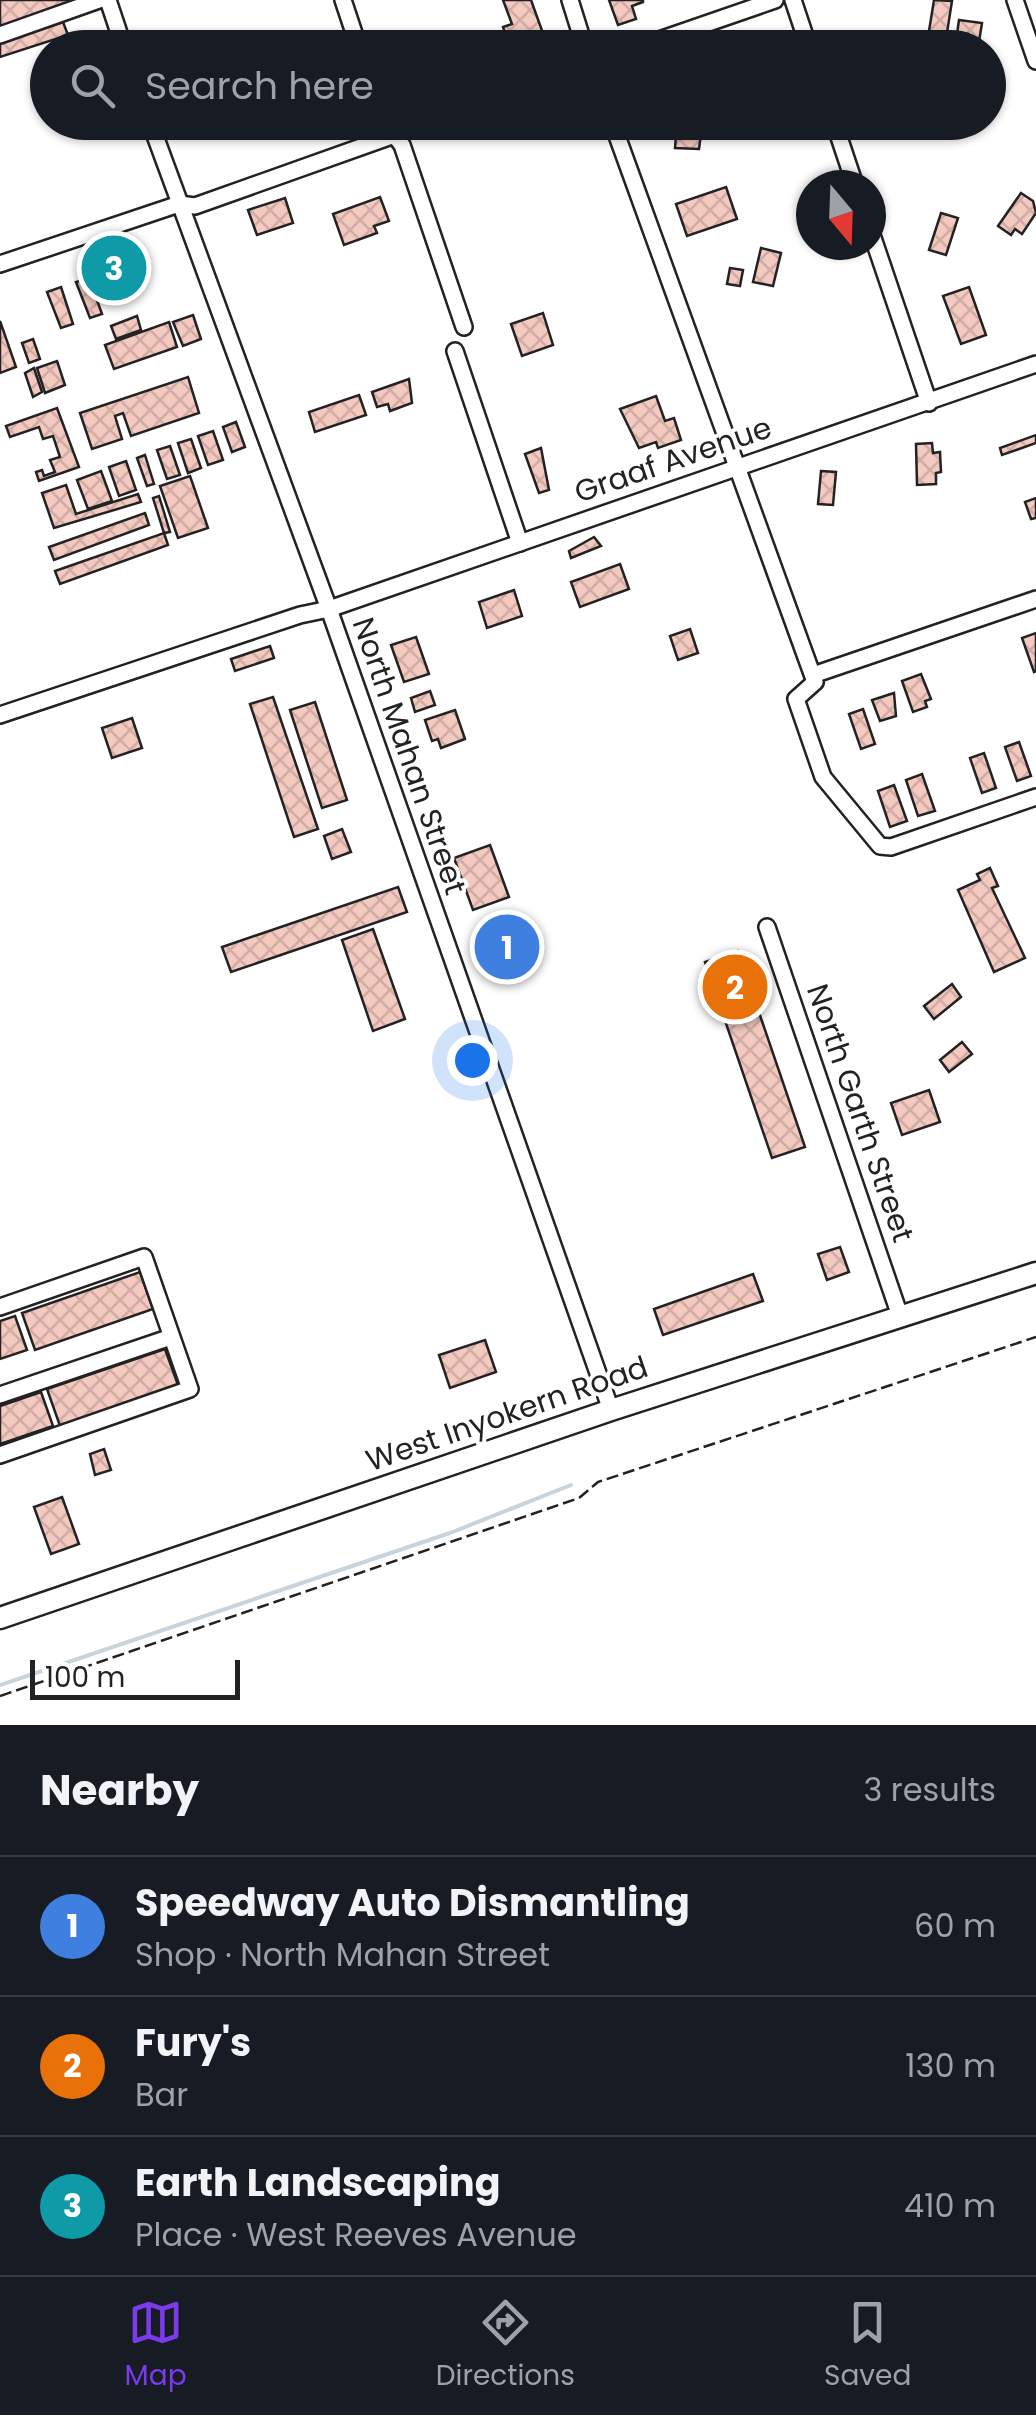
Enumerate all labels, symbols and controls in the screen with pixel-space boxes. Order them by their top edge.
search box [30,30,1006,140]
icon: search [65,58,120,113]
text: Search here [145,59,374,112]
north arrow [796,170,886,260]
pin: 3 [82,230,146,306]
street label: Graaf Avenue [569,406,777,513]
street label: North Mahan Street [342,612,477,900]
pin: 1 [474,910,540,984]
pin: 2 [702,950,768,1024]
street label: North Garth Street [796,978,925,1248]
your location [447,1035,498,1086]
street label: West Inyokern Road [360,1345,654,1482]
scale bar [30,1655,240,1700]
text: 100 m [45,1658,125,1697]
text: Nearby [40,1761,199,1820]
text: 3 results [863,1767,996,1812]
text: Speedway Auto Dismantling [135,1876,690,1929]
text: 1 [66,1903,79,1948]
text: 60 m [914,1903,996,1948]
text: Shop · North Mahan Street [135,1932,550,1977]
text: Fury's [135,2016,251,2069]
text: 2 [63,2043,82,2088]
text: 130 m [905,2043,996,2088]
text: Bar [135,2072,188,2117]
text: Earth Landscaping [135,2156,501,2209]
text: 3 [63,2183,82,2228]
text: 410 m [904,2183,996,2228]
text: Place · West Reeves Avenue [135,2212,576,2257]
tab: Map [125,2295,187,2397]
tab: Directions [436,2295,575,2397]
tab: Saved [824,2295,911,2397]

